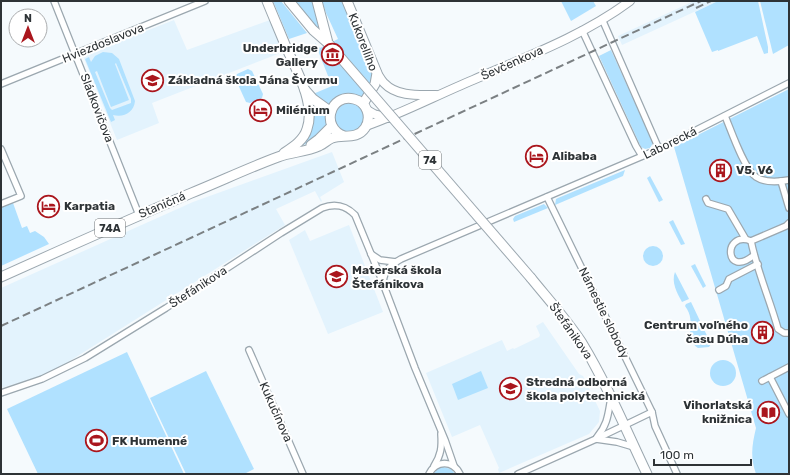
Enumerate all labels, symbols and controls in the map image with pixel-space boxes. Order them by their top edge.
north arrow [8,8,48,48]
street label: Kukorelliho [346,11,381,73]
text: N [24,12,32,25]
street label: Hviezdoslavova [60,20,146,66]
place label: Underbridge Gallery [243,41,318,69]
museum icon: Underbridge Gallery [320,42,346,68]
street label: Ševčenkova [479,43,545,83]
school or university icon: Základná škola Jána Švermu [139,67,165,93]
street label: Sládkovičova [77,72,117,144]
place label: Základná škola Jána Švermu [168,73,338,87]
hotel icon: Milénium [247,97,273,123]
place label: Milénium [276,103,330,117]
street label: Laborecká [641,124,699,162]
hotel icon: Alibaba [524,143,550,169]
place label: Alibaba [552,149,597,163]
road number: 74 [419,151,441,169]
building icon: V5, V6 [708,157,734,183]
place label: V5, V6 [736,163,773,177]
street label: Staničná [136,189,188,221]
hotel icon: Karpatia [35,193,61,219]
place label: Karpatia [64,199,115,213]
road number: 74A [95,219,125,237]
street label: Štefánikova [167,263,229,311]
place label: Materská škola Štefánikova [352,263,442,291]
school or university icon: Materská škola Štefánikova [324,264,350,290]
street label: Námestie slobody [576,265,632,361]
street label: Štefánikova [546,300,596,362]
place label: Centrum voľného času Dúha [644,318,748,346]
building icon: Centrum voľného času Dúha [750,319,776,345]
place label: Stredná odborná škola polytechnická [526,375,645,403]
school or university icon: Stredná odborná škola polytechnická [498,376,524,402]
street label: Kukučínova [257,380,295,444]
place label: Vihorlatská knižnica [683,398,752,426]
library icon: Vihorlatská knižnica [755,399,781,425]
sports icon: FK Humenné [83,428,109,454]
place label: FK Humenné [112,434,187,448]
scale bar [654,441,751,467]
text: 100 m [660,448,694,462]

